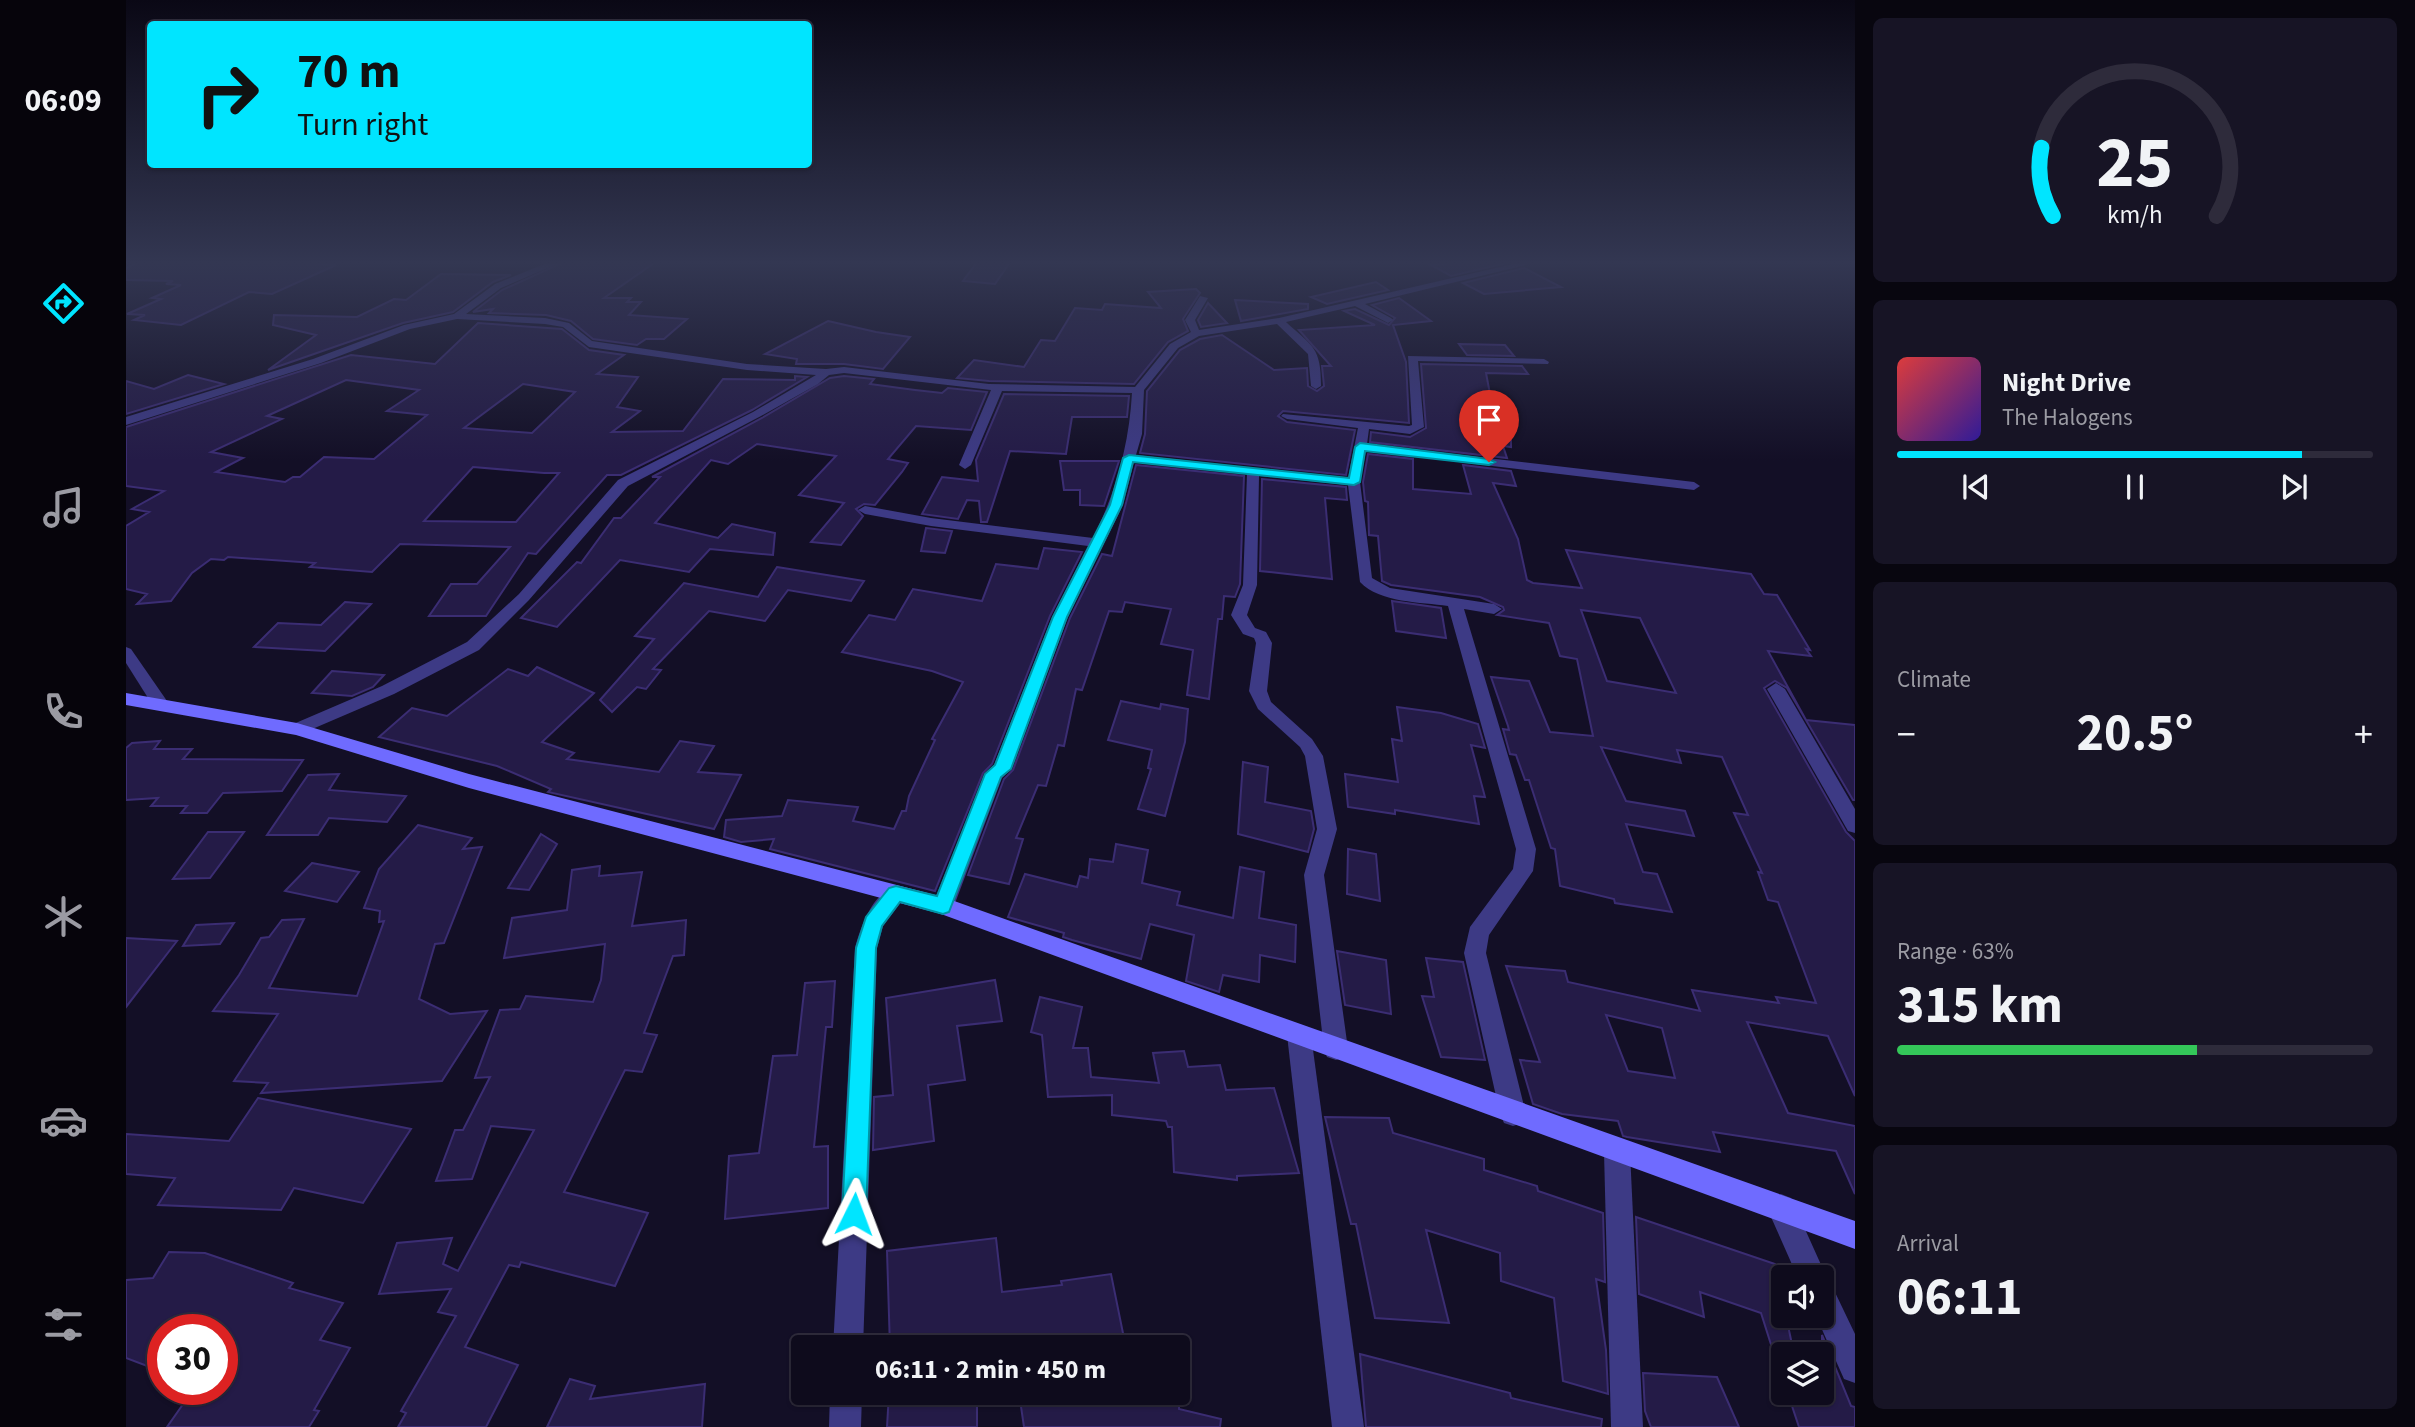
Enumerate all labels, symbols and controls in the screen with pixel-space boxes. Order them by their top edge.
text: 70 m [297,37,401,107]
icon: right [182,49,273,140]
text: 06:09 [24,78,102,124]
text: Turn right [297,102,428,148]
text: 25 [2097,111,2173,215]
text: km/h [2107,197,2163,233]
icon: directions [39,279,88,328]
text: Night Drive [2002,364,2131,401]
pin [1459,390,1519,462]
icon: arrive [1470,401,1508,439]
text: The Halogens [2002,401,2133,434]
icon: previous [1957,468,1995,506]
icon: pause [2116,468,2154,506]
icon: next [2275,468,2313,506]
icon: music [39,483,88,532]
text: Climate [1897,663,1971,696]
icon: phone [39,687,88,736]
text: 20.5° [2077,697,2193,771]
text: − [1897,708,1916,762]
text: + [2354,708,2373,762]
icon: climate [39,892,88,941]
text: Range · 63% [1897,935,2014,968]
text: 315 km [1897,969,2063,1043]
icon: car [39,1096,88,1145]
position arrow [817,1177,891,1251]
text: Arrival [1897,1227,1959,1260]
text: 06:11 [1897,1261,2022,1335]
map controls [1771,1265,1834,1405]
button: sound [1771,1265,1834,1328]
icon: filters [39,1300,88,1349]
speed limit sign: 30 [147,1314,238,1405]
button: layers [1771,1342,1834,1405]
text: 06:11 · 2 min · 450 m [875,1351,1106,1388]

